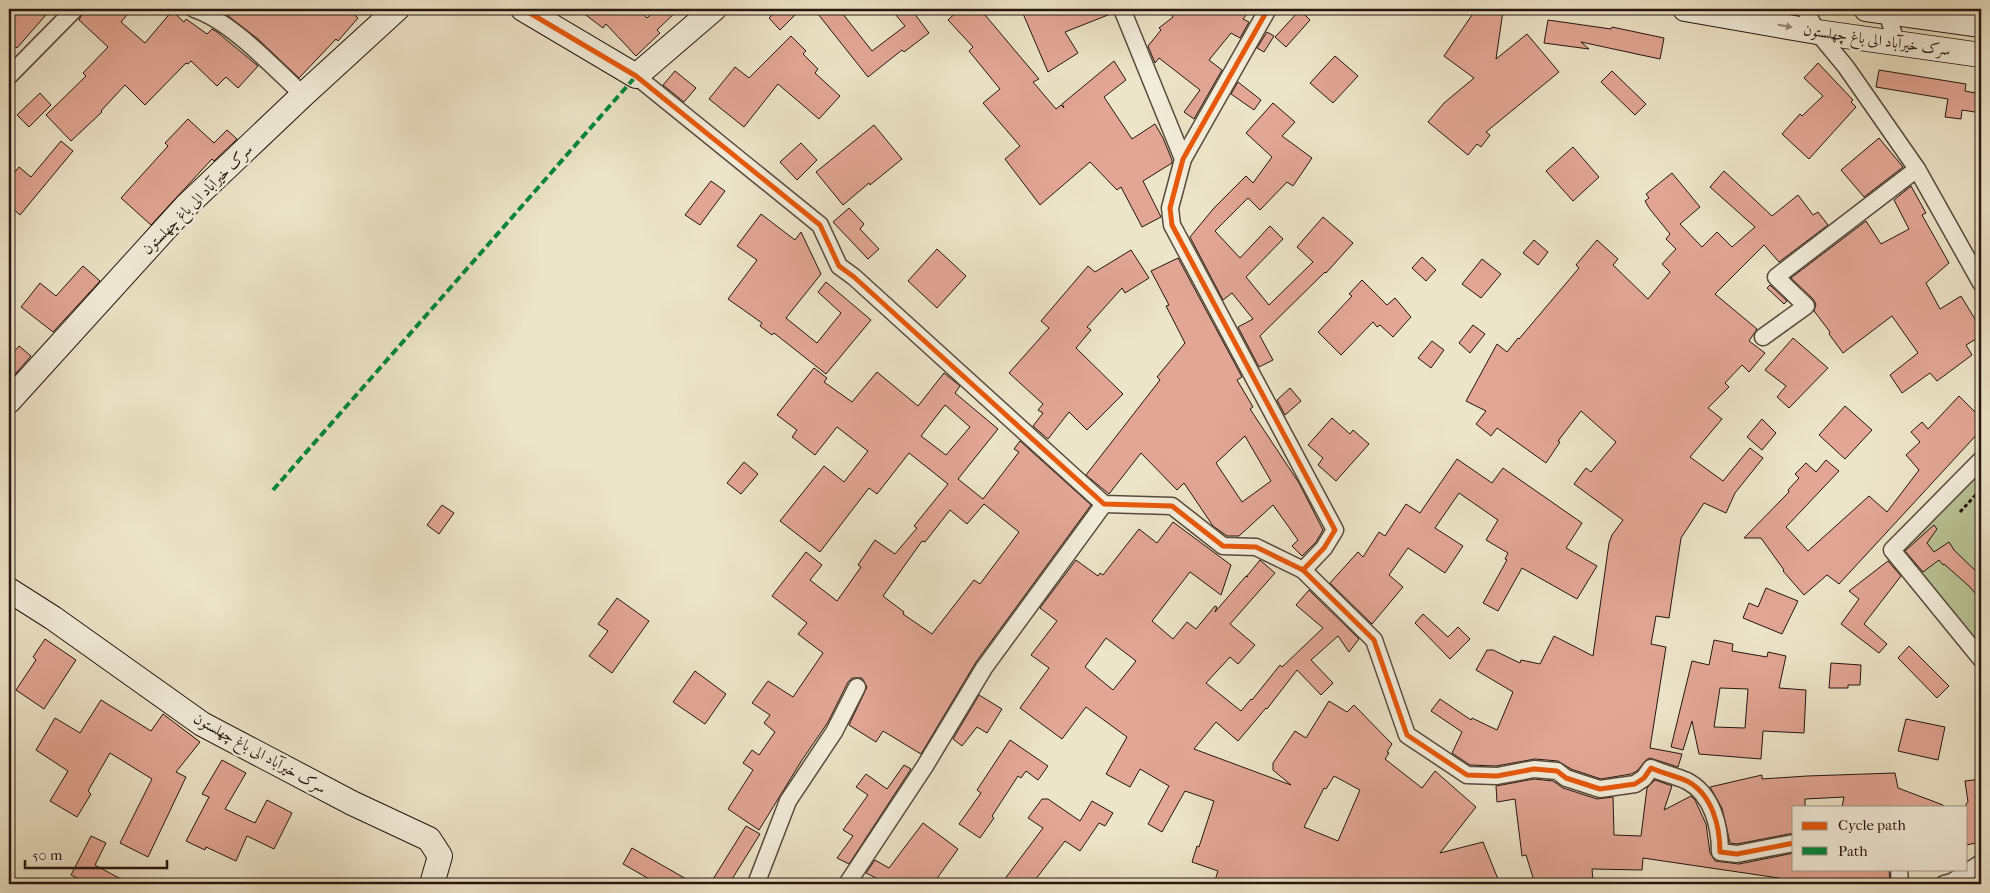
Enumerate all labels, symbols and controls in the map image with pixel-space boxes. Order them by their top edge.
street label: سرک خیرآباد الی باغ چهلستون [1802,21,1952,63]
one-way arrow [1777,23,1793,31]
street label: سرک خیرآباد الی باغ چهلستون [138,140,259,261]
street label: سرک خیرآباد الی باغ چهلستون [189,709,329,800]
legend [1792,806,1968,870]
text: Cycle path [1838,816,1906,834]
scale bar [25,838,168,870]
text: Path [1838,842,1868,860]
text: 50 m [32,846,63,864]

